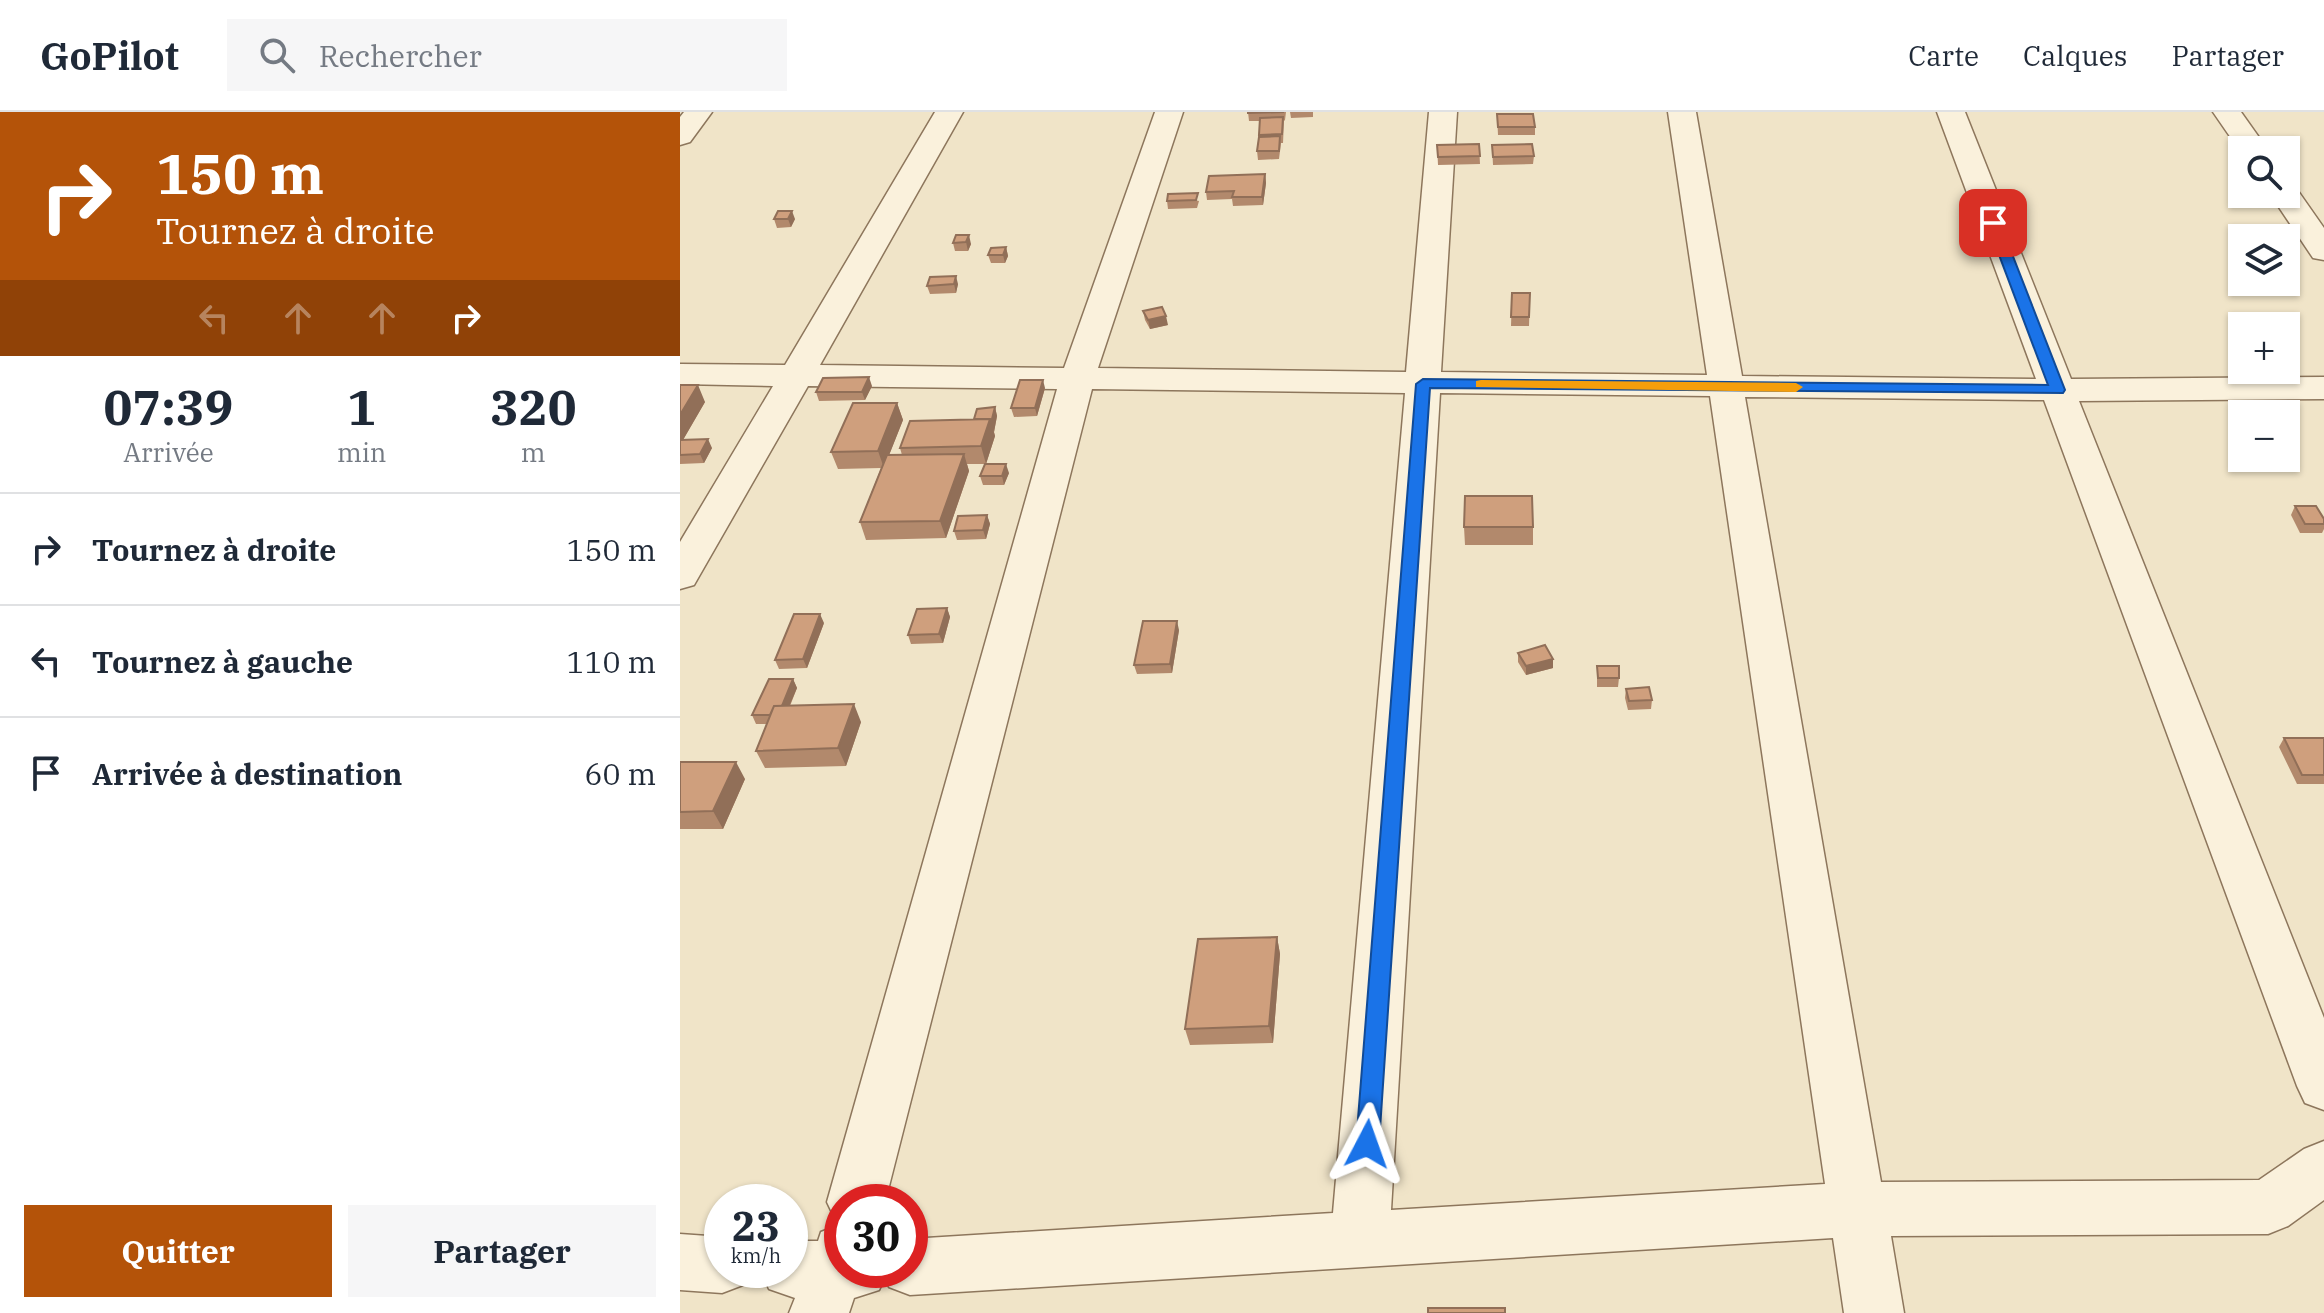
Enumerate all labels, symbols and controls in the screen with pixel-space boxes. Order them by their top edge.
search box [227,19,787,91]
text: GoPilot [40,31,179,80]
icon: search [255,33,299,77]
text: Rechercher [319,36,482,75]
text: Carte [1908,37,1979,74]
text: Calques [2023,37,2127,74]
text: Partager [2171,37,2284,74]
map controls [2228,136,2300,472]
button: search [2228,136,2300,208]
text: 150 m [156,137,324,209]
icon: right [24,144,128,248]
pin [1959,189,2027,257]
icon: arrive [1971,201,2015,245]
text: Tournez à droite [156,207,435,254]
button: layers [2228,224,2300,296]
icon: left [192,296,236,340]
icon: ahead [276,296,320,340]
icon: ahead [360,296,404,340]
icon: right [444,296,488,340]
button: + [2228,312,2300,384]
text: 07:39 [104,376,233,438]
text: 1 [347,376,376,438]
text: 320 [490,376,576,438]
button: − [2228,400,2300,472]
text: Arrivée [123,435,214,469]
text: min [337,435,386,469]
text: m [521,435,546,469]
icon: right [24,527,68,571]
text: Tournez à droite [92,530,336,569]
text: 150 m [566,530,656,569]
icon: left [24,639,68,683]
text: Tournez à gauche [92,642,353,681]
text: 110 m [566,642,656,681]
icon: arrive [24,751,68,795]
text: Arrivée à destination [92,754,402,793]
text: 60 m [584,754,656,793]
position arrow [1325,1102,1409,1186]
speed limit sign: 30 [824,1184,928,1288]
text: 23 [732,1200,780,1252]
button: Quitter [24,1205,332,1297]
button: Partager [348,1205,656,1297]
text: km/h [731,1242,781,1269]

